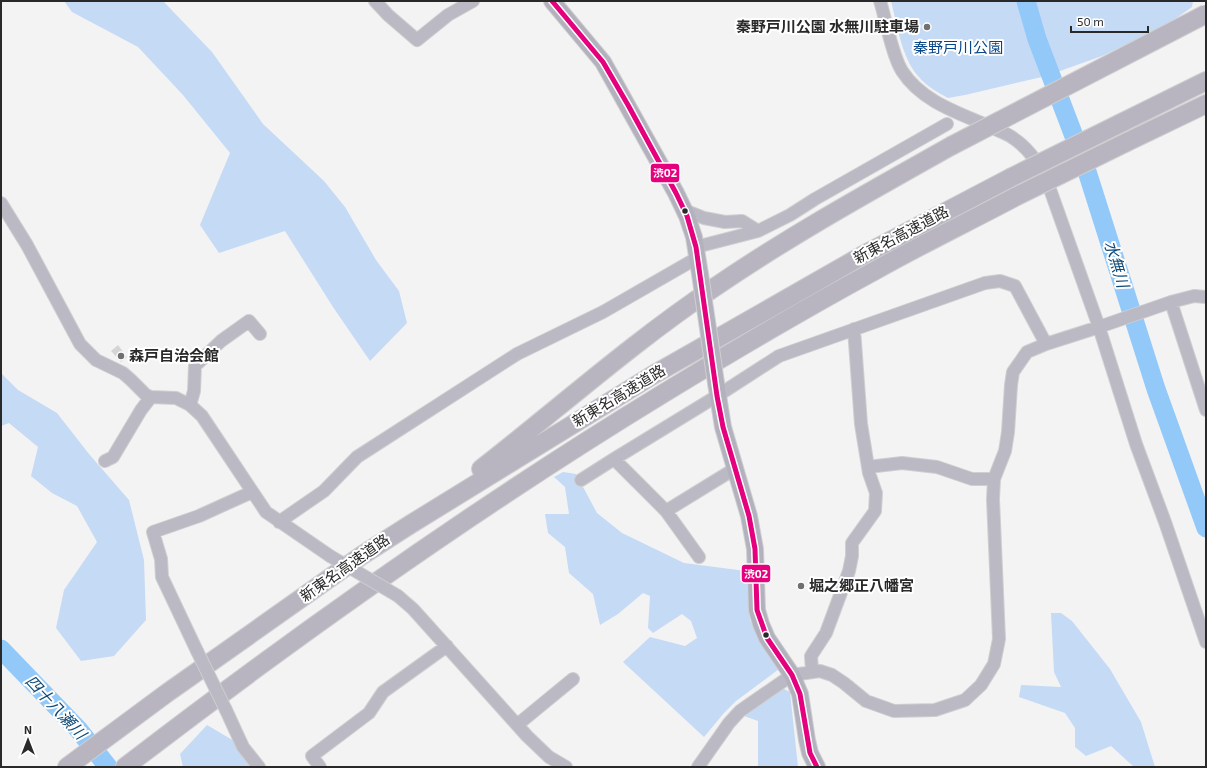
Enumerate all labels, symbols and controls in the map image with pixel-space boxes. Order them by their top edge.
scale bar [1071,8,1148,34]
text: 50 m [1077,14,1104,28]
place label: 秦野戸川公園 水無川駐車場 [736,17,919,35]
marker: 秦野戸川公園 水無川駐車場 [922,22,932,32]
park label: 秦野戸川公園 [913,38,1003,56]
line badge: 渋02 [650,163,680,183]
text: 渋02 [653,166,677,179]
street label: 新東名高速道路 [850,202,951,267]
unlabelled marker [680,206,690,216]
water label: 水無川 [1101,238,1134,291]
place label: 森戸自治会館 [129,346,219,364]
marker: 森戸自治会館 [116,351,126,361]
street label: 新東名高速道路 [569,360,668,430]
street label: 新東名高速道路 [296,530,393,605]
line badge: 渋02 [741,564,771,583]
text: 渋02 [744,567,768,580]
place label: 堀之郷正八幡宮 [809,576,914,594]
marker: 堀之郷正八幡宮 [796,581,806,591]
unlabelled marker [761,630,771,640]
water label: 四十八瀬川 [22,671,92,744]
north arrow [8,720,48,760]
text: N [24,723,32,736]

